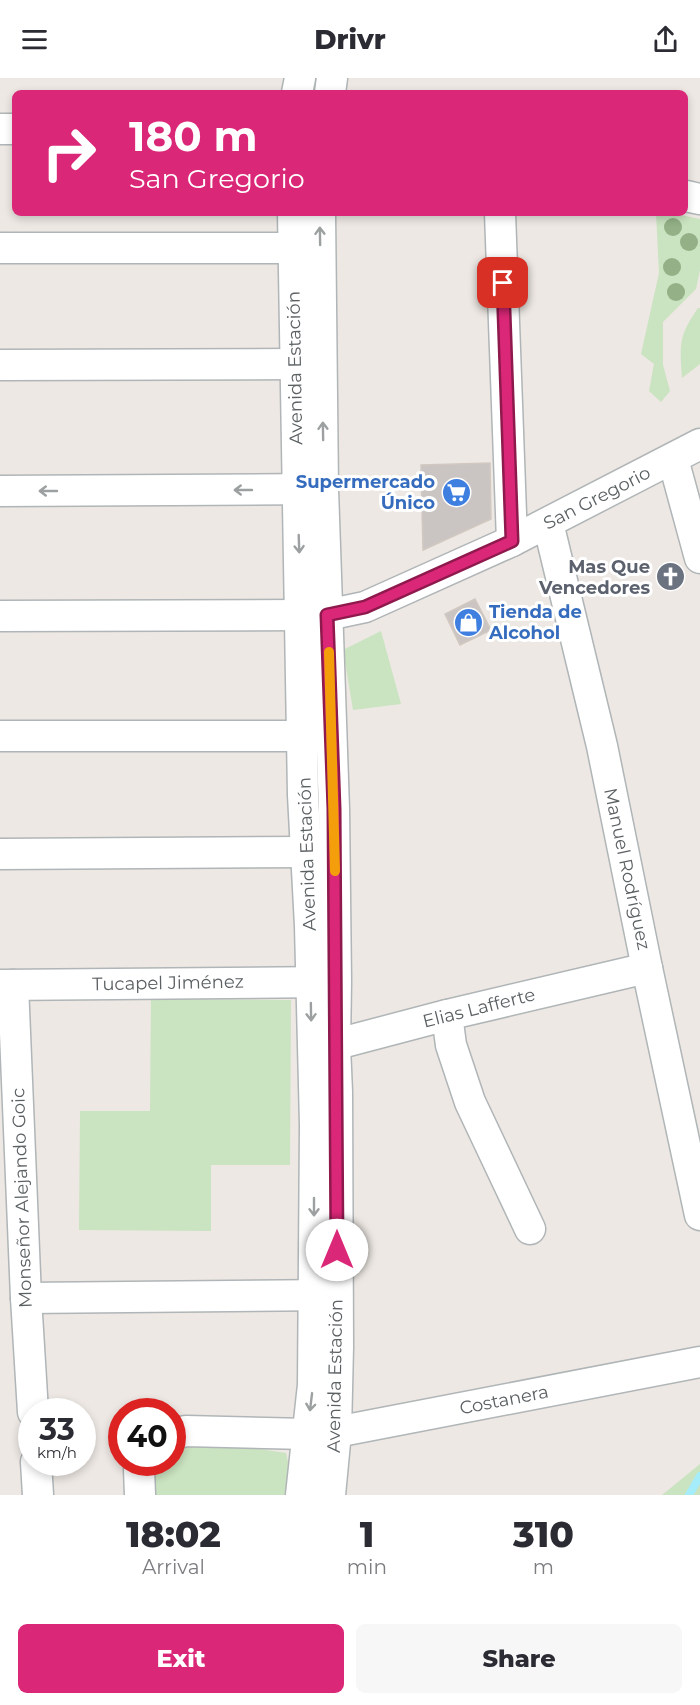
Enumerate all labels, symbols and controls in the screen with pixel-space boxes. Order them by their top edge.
icon: menu [18,23,51,56]
text: Drivr [314,23,386,56]
icon: share [649,23,682,56]
text: 180 m [129,110,258,162]
icon: right [30,114,108,192]
text: San Gregorio [129,162,305,195]
one-way arrow [314,226,326,246]
pin [477,257,528,308]
icon: arrive [486,266,519,299]
street label: Avenida Estación [283,291,307,445]
one-way arrow [317,421,329,441]
street label: San Gregorio [540,462,654,534]
place label: Supermercado Único [296,471,435,514]
supermarket icon: Supermercado Único [440,476,472,508]
one-way arrow [234,484,254,495]
one-way arrow [39,485,59,497]
one-way arrow [294,534,305,554]
place label: Mas Que Vencedores [538,556,650,599]
church icon: Mas Que Vencedores [655,561,687,593]
place label: Tienda de Alcohol [488,601,582,644]
shop icon: Tienda de Alcohol [452,606,484,638]
street label: Avenida Estación [293,777,321,931]
street label: Manuel Rodríguez [599,786,655,952]
street label: Tucapel Jiménez [92,971,244,995]
street label: Elias Lafferte [420,983,538,1033]
one-way arrow [306,1002,317,1022]
street label: Monseñor Alejando Goic [7,1088,37,1308]
one-way arrow [308,1197,320,1217]
position arrow [305,1218,369,1282]
street label: Avenida Estación [323,1299,347,1453]
street label: Costanera [458,1381,550,1419]
one-way arrow [305,1392,316,1411]
speed limit sign: 40 [108,1398,186,1476]
text: 33 [39,1411,75,1448]
text: km/h [37,1443,77,1462]
text: 18:02 [126,1512,221,1556]
text: 1 [360,1512,374,1556]
text: 310 [513,1512,574,1556]
text: Arrival [142,1555,205,1579]
text: min [347,1555,387,1579]
text: m [533,1555,554,1579]
button: Exit [18,1624,344,1693]
button: Share [356,1624,682,1693]

